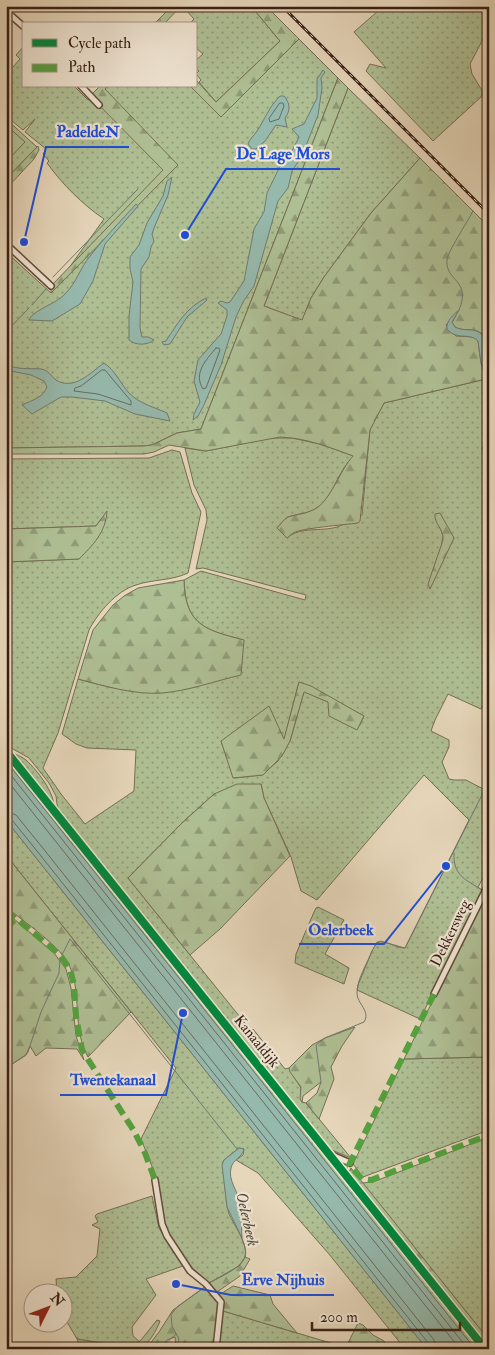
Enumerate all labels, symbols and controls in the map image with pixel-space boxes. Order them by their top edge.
legend [22,22,198,88]
text: Cycle path [68,34,131,54]
text: Path [68,58,95,77]
callout: PadeldeN [46,116,129,147]
text: PadeldeN [57,122,120,142]
callout: De Lage Mors [226,138,340,169]
text: De Lage Mors [236,144,330,165]
street label: Dekkersweg [426,896,475,970]
callout: Oelerbeek [299,913,384,944]
text: Oelerbeek [308,920,374,940]
street label: Kanaaldijk [230,1011,284,1072]
callout: Twentekanaal [60,1064,166,1095]
text: Twentekanaal [69,1070,157,1090]
water label: Oelerbeek [231,1190,263,1249]
callout: Erve Nijhuis [231,1264,334,1295]
text: Erve Nijhuis [242,1270,325,1290]
north arrow [22,1282,72,1332]
text: N [46,1289,68,1310]
scale bar [312,1300,460,1332]
text: 200 m [320,1308,358,1327]

